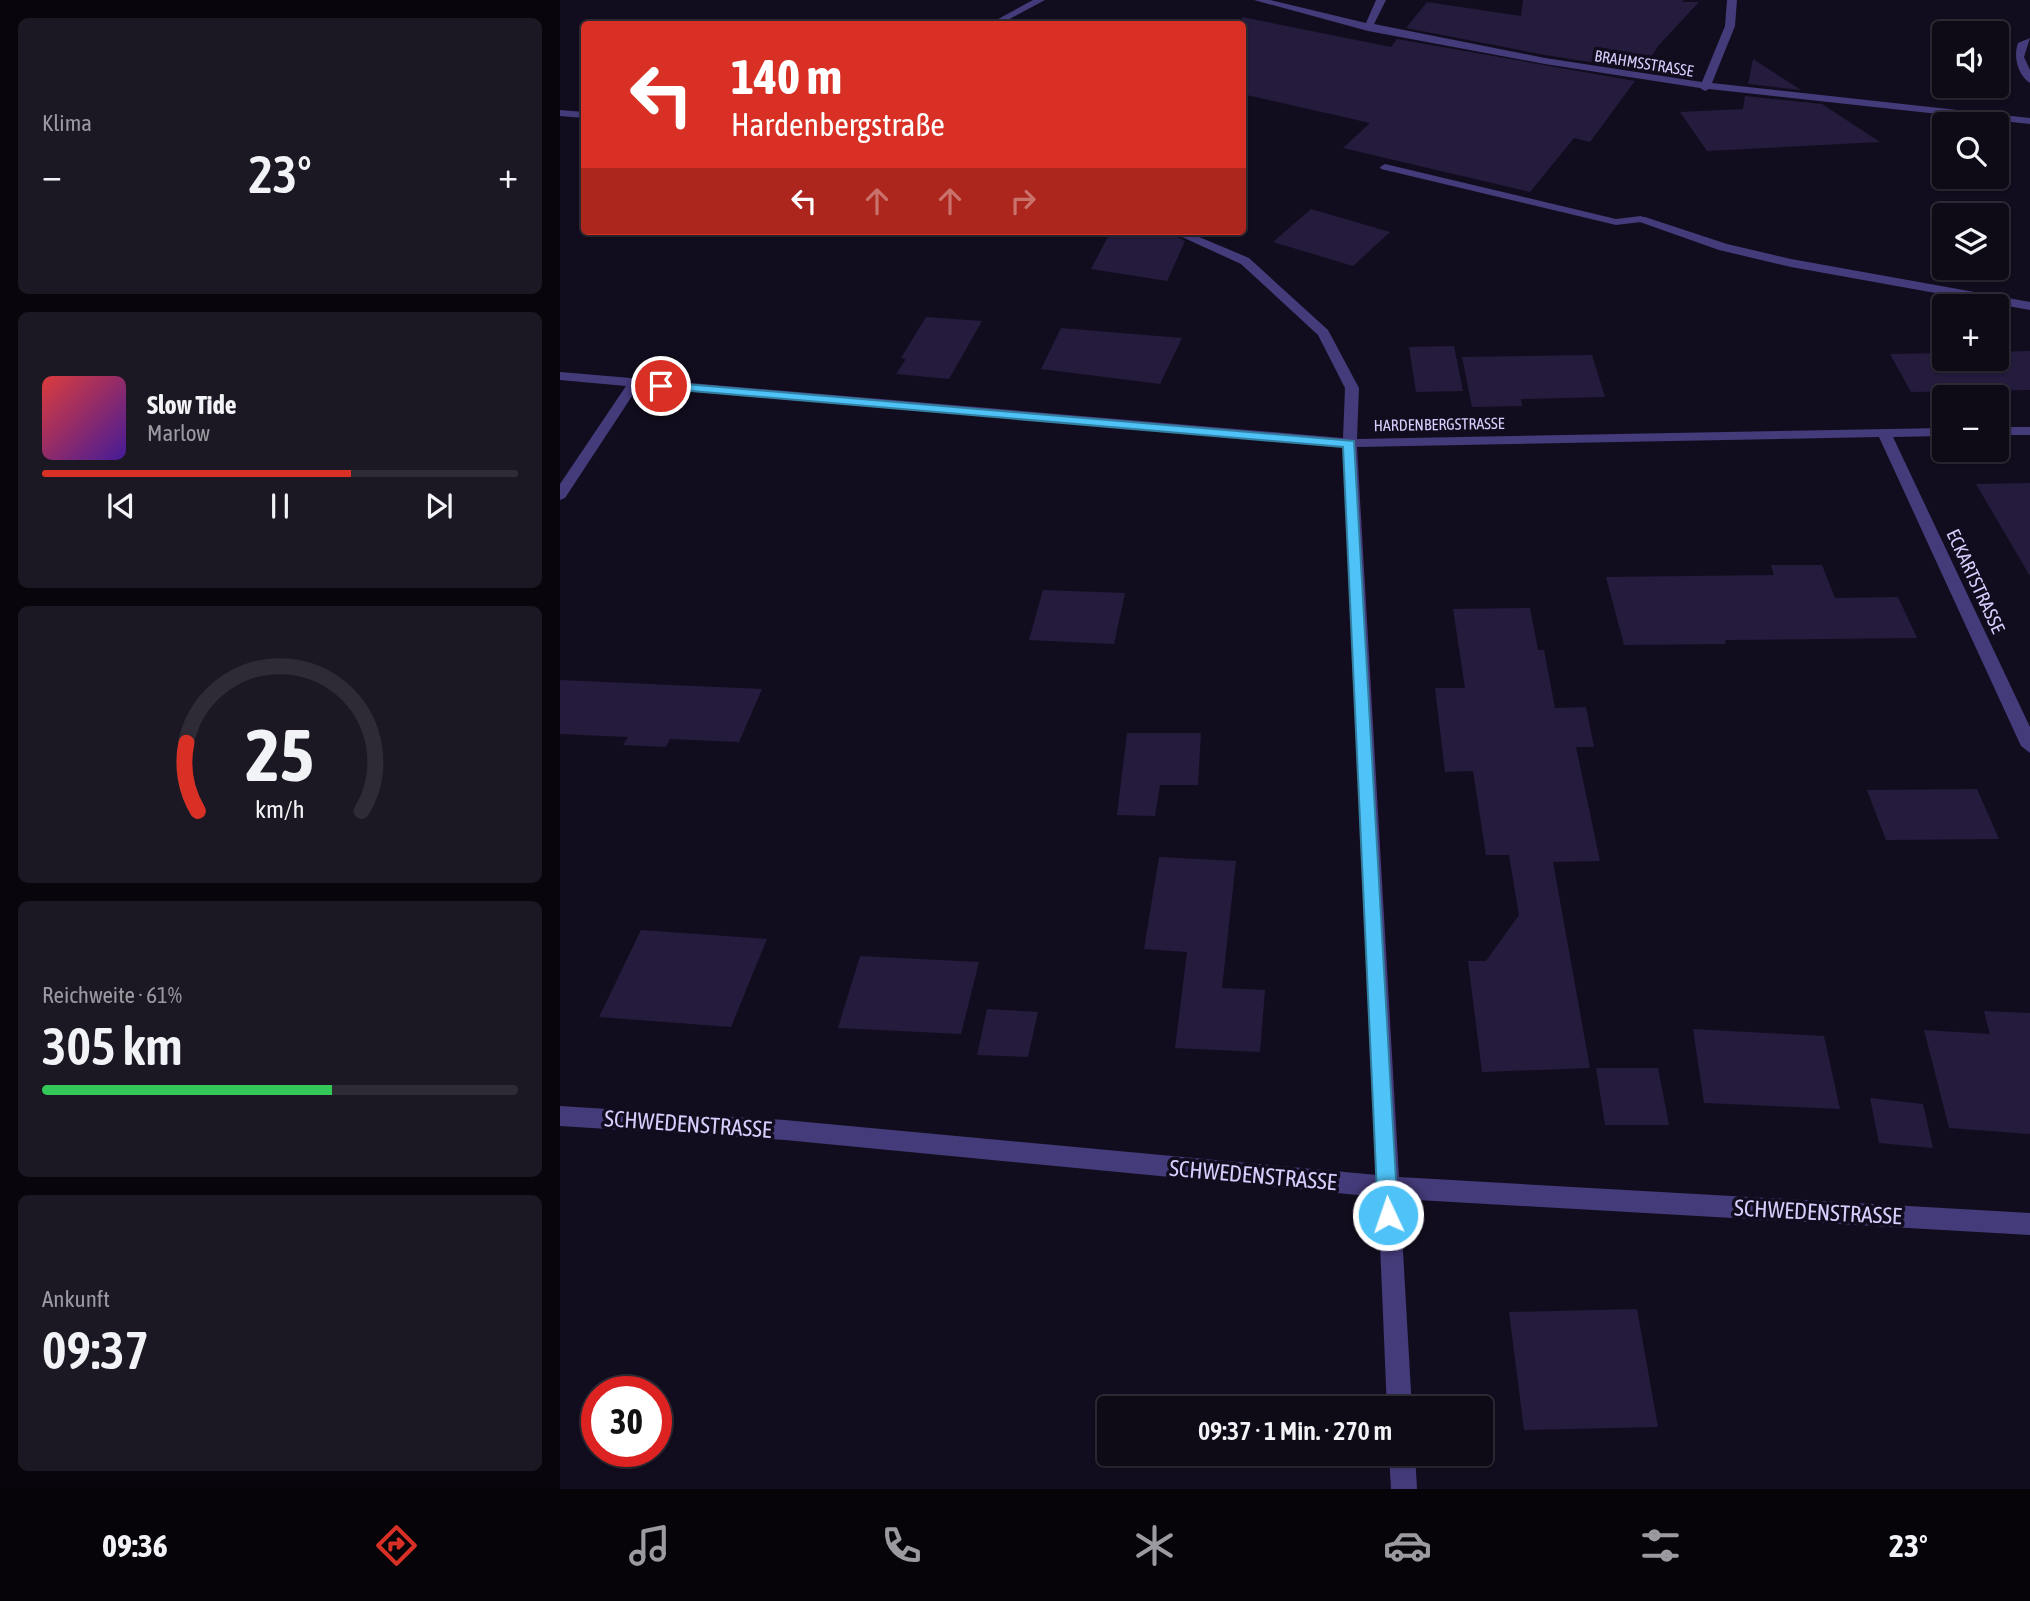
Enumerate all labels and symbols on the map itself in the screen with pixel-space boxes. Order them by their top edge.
street label: BRAHMSSTRASSE [1593,46,1695,80]
pin [631,356,691,416]
street label: HARDENBERGSTRASSE [1373,414,1505,434]
street label: ECKARTSTRASSE [1942,525,2010,637]
street label: SCHWEDENSTRASSE [603,1105,773,1143]
street label: SCHWEDENSTRASSE [1168,1155,1338,1195]
position arrow [1351,1178,1425,1252]
street label: SCHWEDENSTRASSE [1734,1195,1903,1229]
speed limit sign: 30 [581,1376,672,1467]

